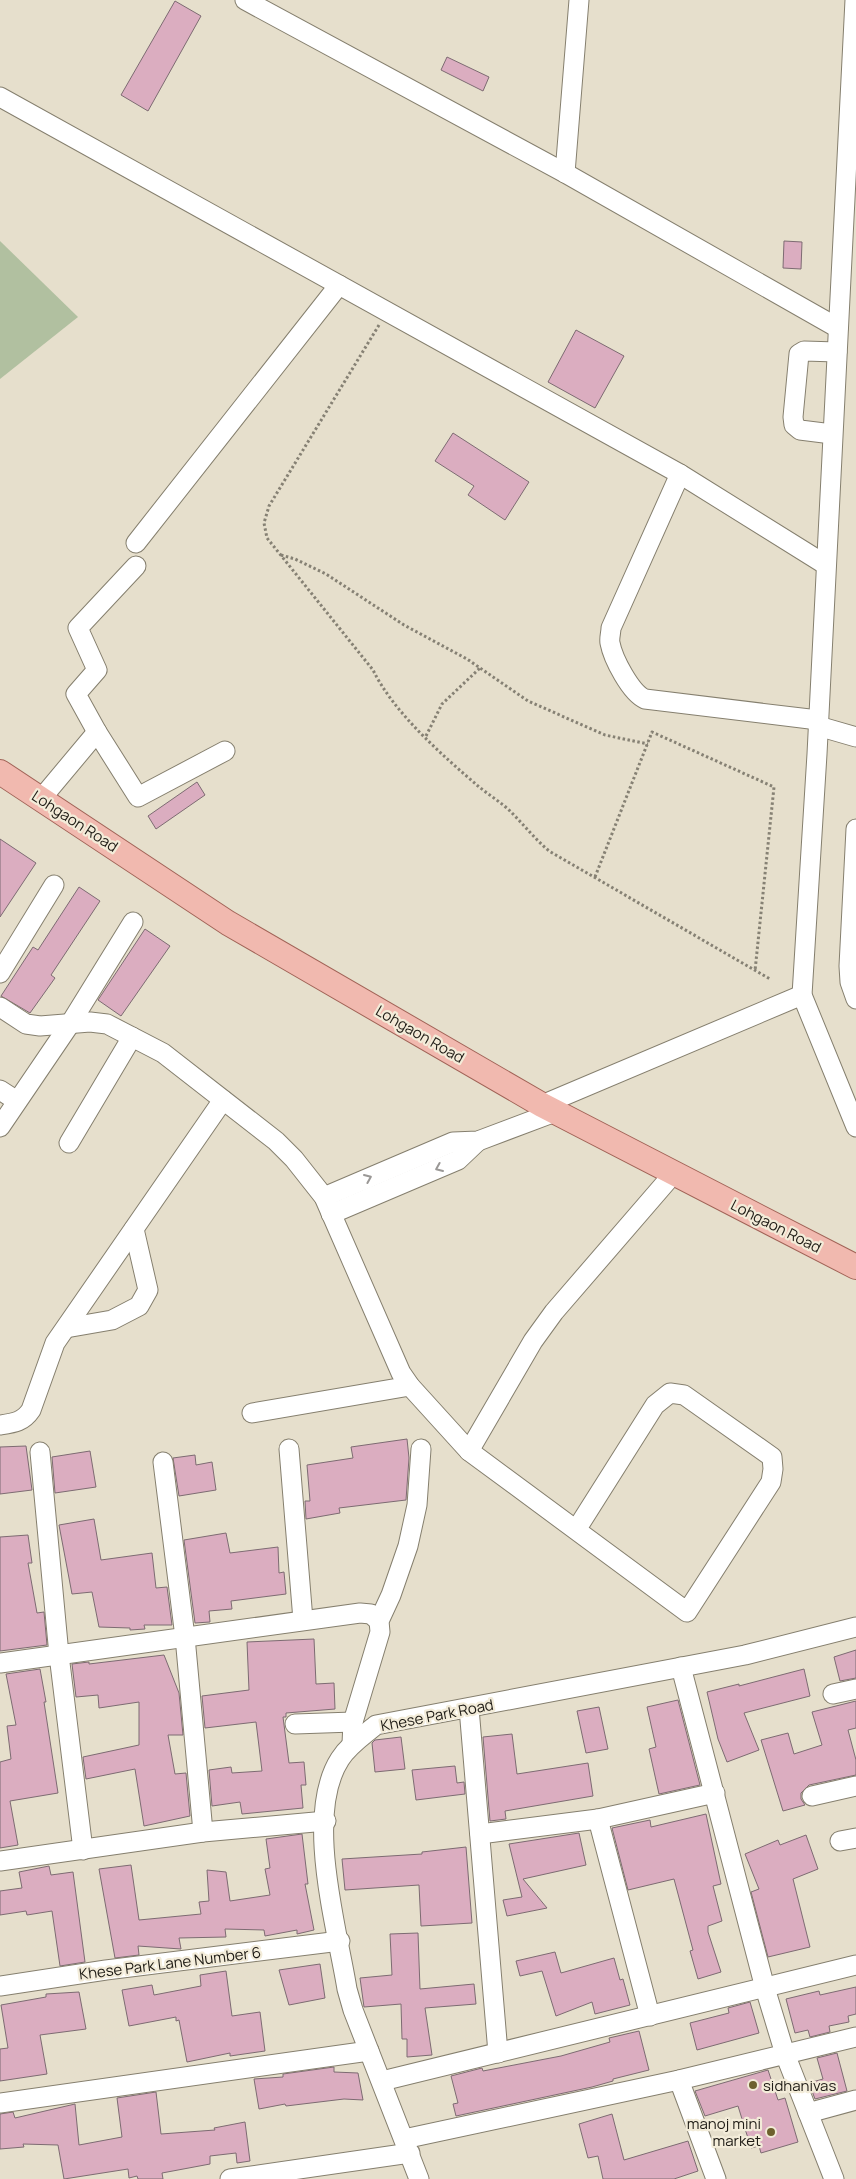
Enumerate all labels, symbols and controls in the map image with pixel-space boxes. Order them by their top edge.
street label: Lohgaon Road [28,785,122,857]
street label: Lohgaon Road [372,1000,468,1068]
one-way arrow [435,1162,444,1173]
one-way arrow [364,1173,372,1183]
street label: Lohgaon Road [727,1194,825,1258]
street label: Khese Park Road [379,1694,495,1736]
street label: Khese Park Lane Number 6 [78,1941,262,1985]
place label: sidhanivas [763,2075,836,2096]
marker: sidhanivas [747,2079,759,2091]
place label: manoj mini market [687,2113,761,2151]
marker: manoj mini market [765,2126,777,2138]

